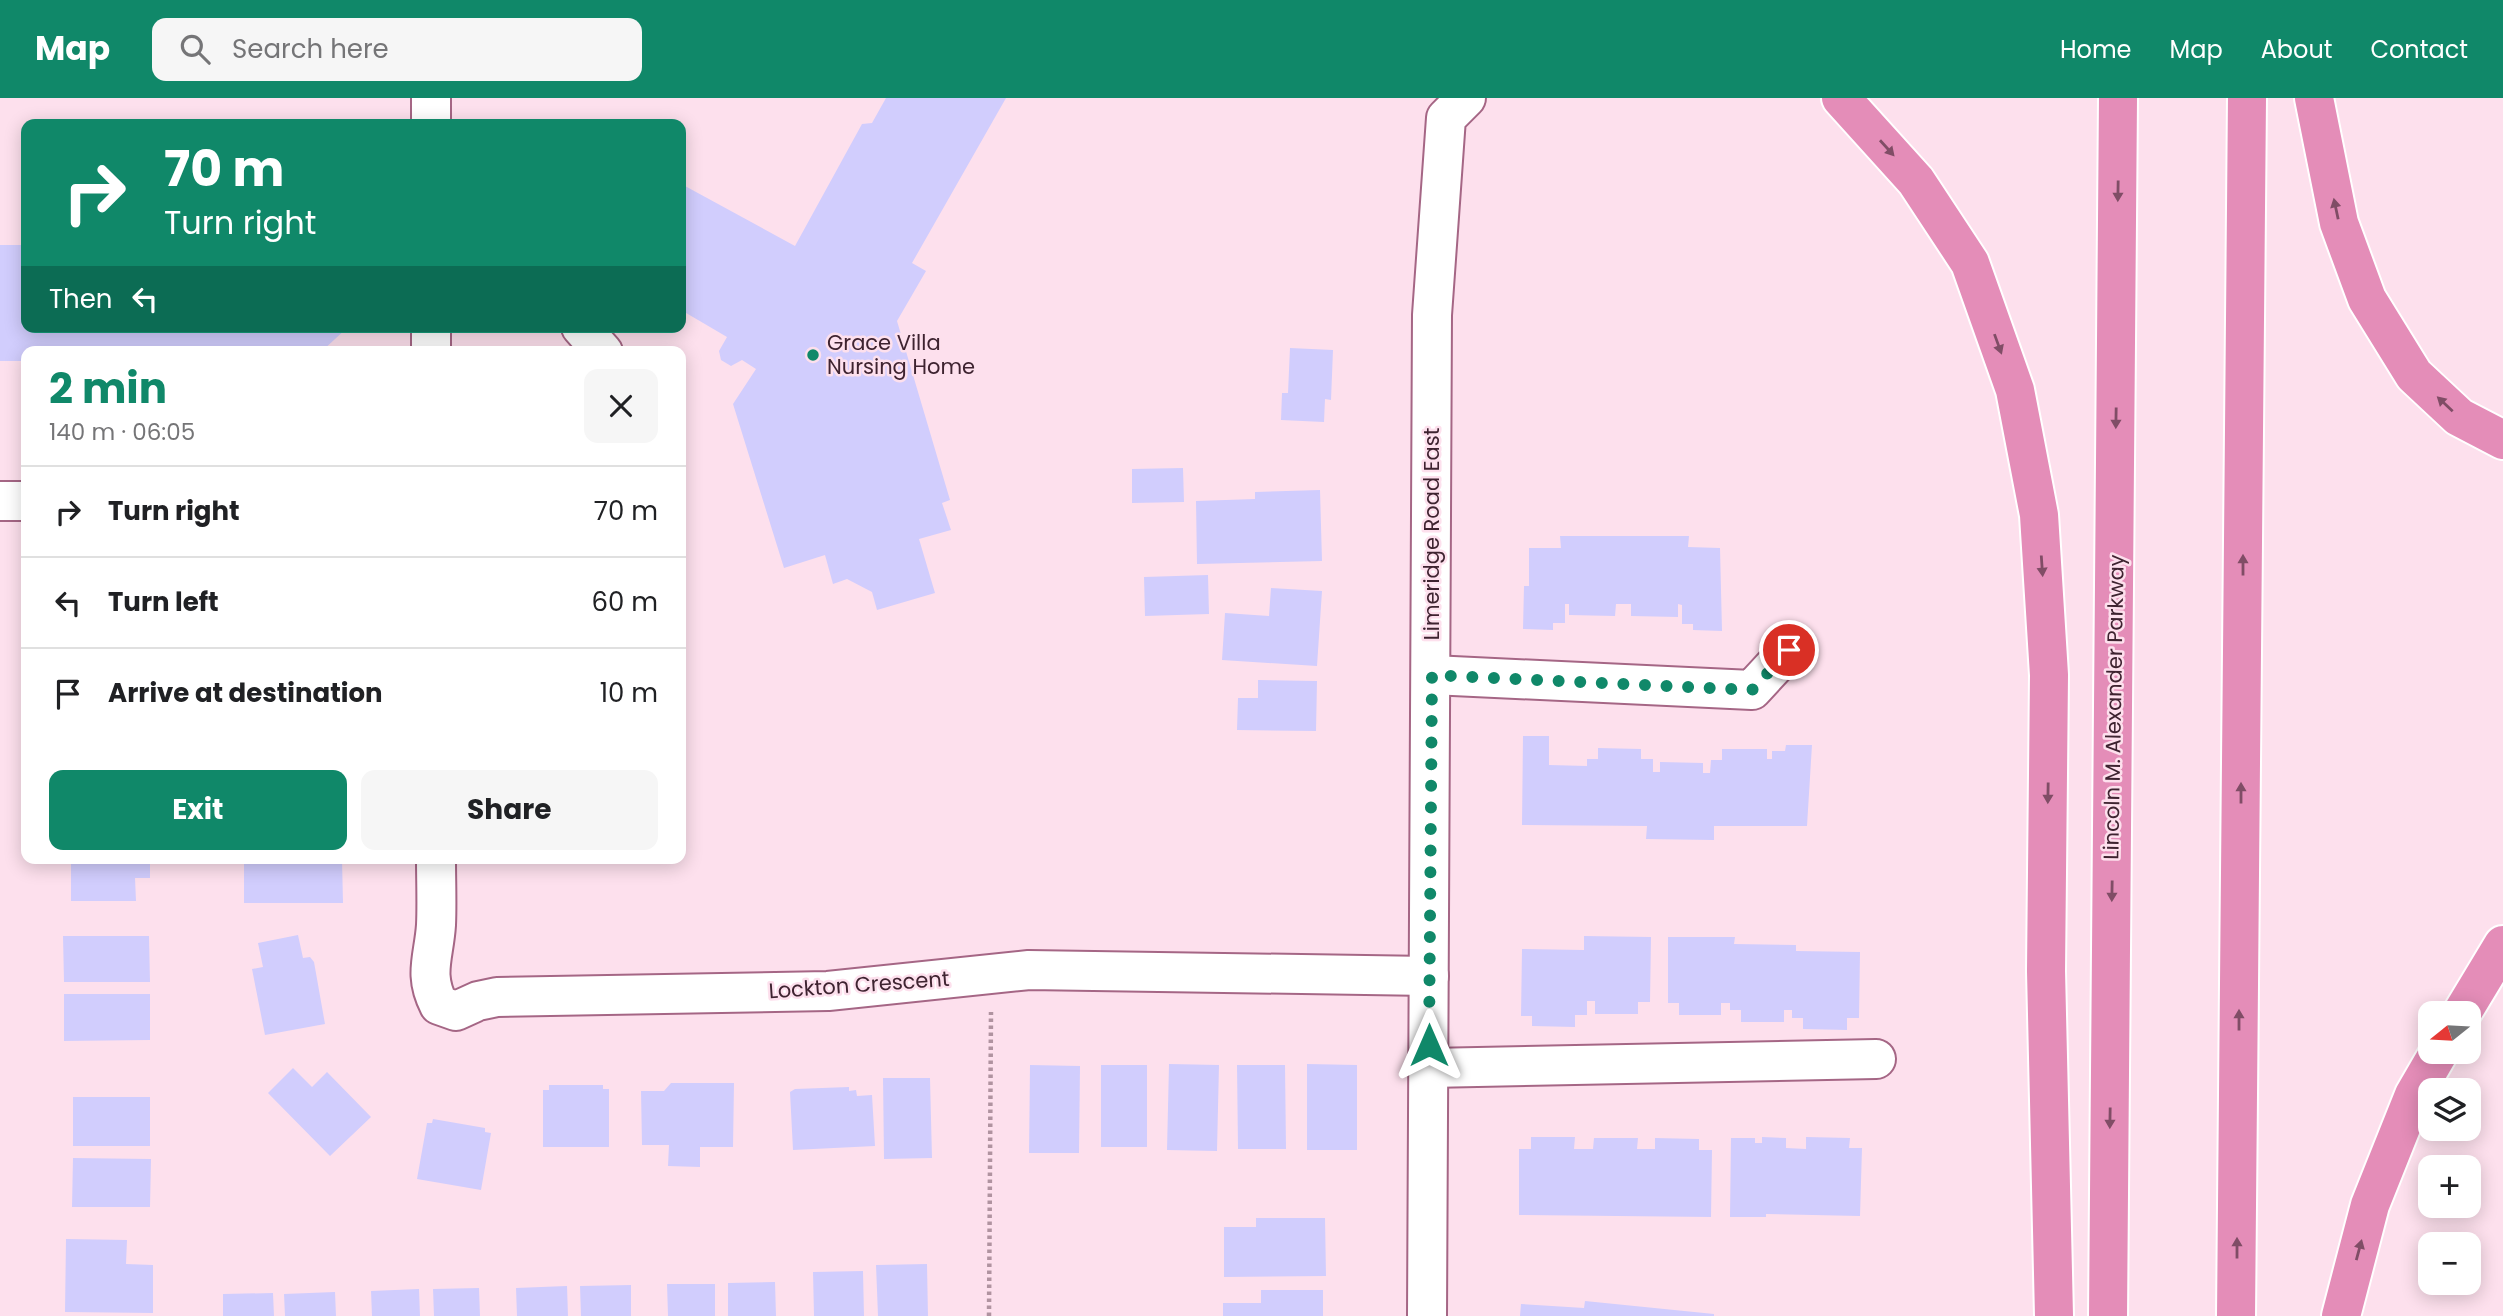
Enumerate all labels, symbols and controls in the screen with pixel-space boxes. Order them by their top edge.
search box [152,18,642,81]
text: Map [35,25,110,72]
icon: search [176,30,214,68]
text: Search here [232,31,389,67]
text: Home [2060,33,2132,66]
text: Map [2170,33,2223,66]
text: About [2261,33,2332,66]
text: Contact [2370,33,2468,66]
text: 70 m [164,135,284,203]
one-way arrow [1878,139,1894,156]
icon: right [49,147,140,238]
one-way arrow [2112,180,2124,202]
one-way arrow [2331,198,2342,220]
text: Turn right [164,200,316,245]
icon: left [126,280,164,318]
text: Then [49,281,112,317]
place label: Grace Villa Nursing Home [827,328,975,381]
one-way arrow [1993,333,2004,354]
marker: Grace Villa Nursing Home [805,347,821,363]
text: 2 min [49,359,167,418]
button: close [584,369,658,443]
one-way arrow [2437,395,2454,412]
one-way arrow [2110,407,2122,429]
text: 140 m · 06:05 [49,416,195,448]
street label: Limeridge Road East [1417,428,1446,640]
icon: right [49,493,87,531]
text: Turn right [108,493,240,529]
text: 70 m [594,493,658,529]
street label: Lincoln M. Alexander Parkway [2096,554,2131,860]
one-way arrow [2237,554,2249,576]
one-way arrow [2037,555,2048,577]
icon: left [49,584,87,622]
text: Turn left [108,584,219,620]
text: 60 m [591,584,658,620]
pin [1759,620,1819,680]
icon: arrive [1770,631,1808,669]
icon: arrive [49,675,87,713]
text: Arrive at destination [108,675,383,711]
text: 10 m [600,675,658,711]
button: Exit [49,770,347,850]
button: Share [361,770,658,850]
one-way arrow [2235,782,2247,804]
one-way arrow [2042,783,2053,805]
one-way arrow [2106,880,2118,902]
street label: Lockton Crescent [768,964,950,1005]
north arrow [2418,1001,2482,1064]
map controls [2418,1001,2481,1295]
position arrow [1392,1008,1466,1082]
one-way arrow [2233,1009,2245,1031]
button: layers [2418,1078,2481,1141]
one-way arrow [2104,1107,2116,1129]
button: + [2418,1155,2481,1218]
button: − [2418,1232,2481,1295]
one-way arrow [2231,1237,2243,1259]
one-way arrow [2354,1239,2364,1260]

